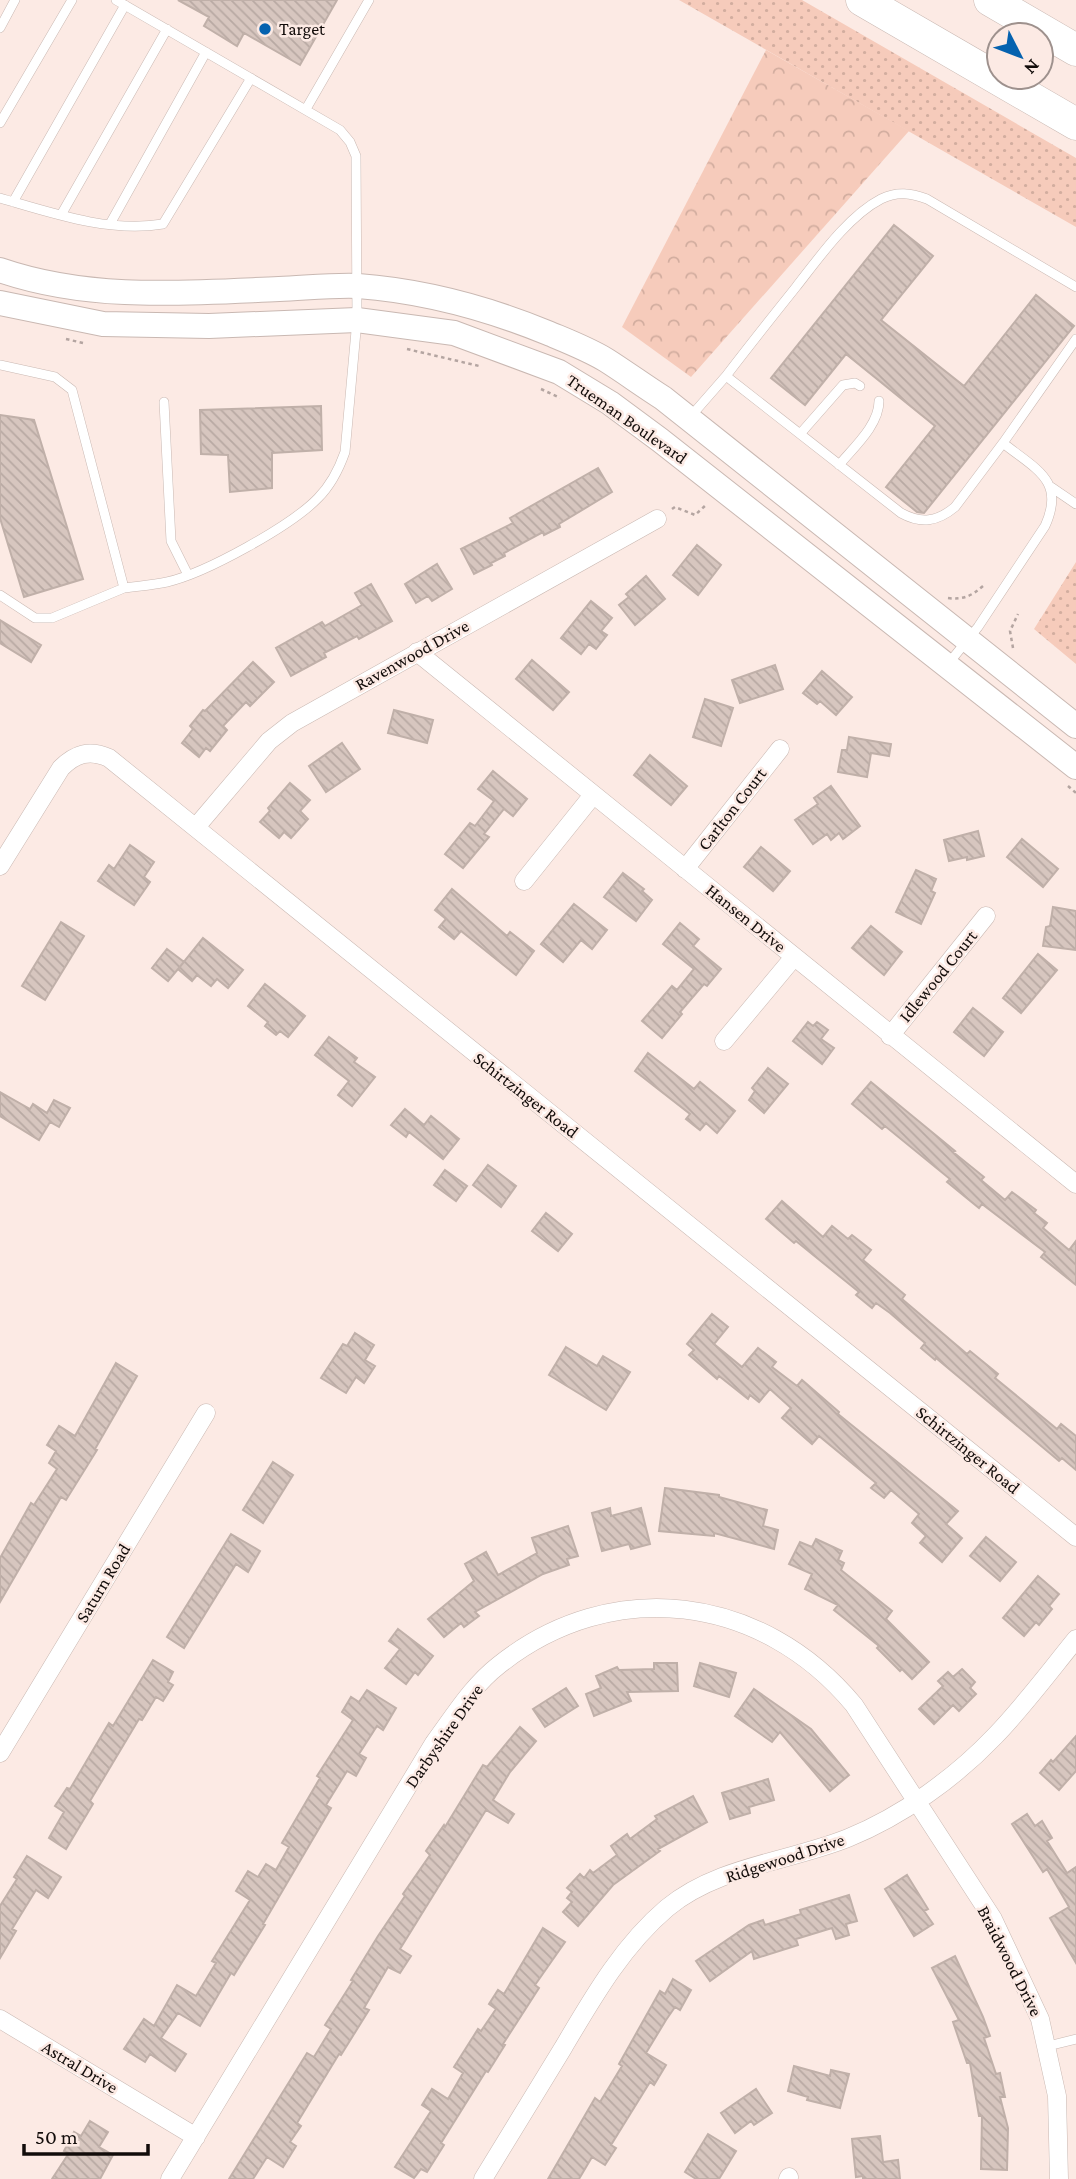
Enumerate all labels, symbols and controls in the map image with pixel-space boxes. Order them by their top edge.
place label: Target [279,19,326,39]
marker: Target [257,21,273,37]
north arrow [985,21,1055,91]
text: N [1020,55,1044,79]
street label: Trueman Boulevard [563,370,691,468]
street label: Ravenwood Drive [352,615,472,694]
street label: Carlton Court [694,763,771,854]
street label: Hansen Drive [702,880,790,956]
street label: Idlewood Court [895,925,982,1026]
street label: Schirtzinger Road [470,1048,583,1142]
street label: Schirtzinger Road [912,1402,1024,1498]
street label: Saturn Road [72,1540,135,1626]
street label: Darbyshire Drive [401,1680,487,1792]
street label: Ridgewood Drive [723,1829,847,1887]
street label: Braidwood Drive [974,1902,1046,2020]
street label: Astral Drive [38,2037,122,2097]
scale bar [24,2112,149,2156]
text: 50 m [35,2125,78,2149]

